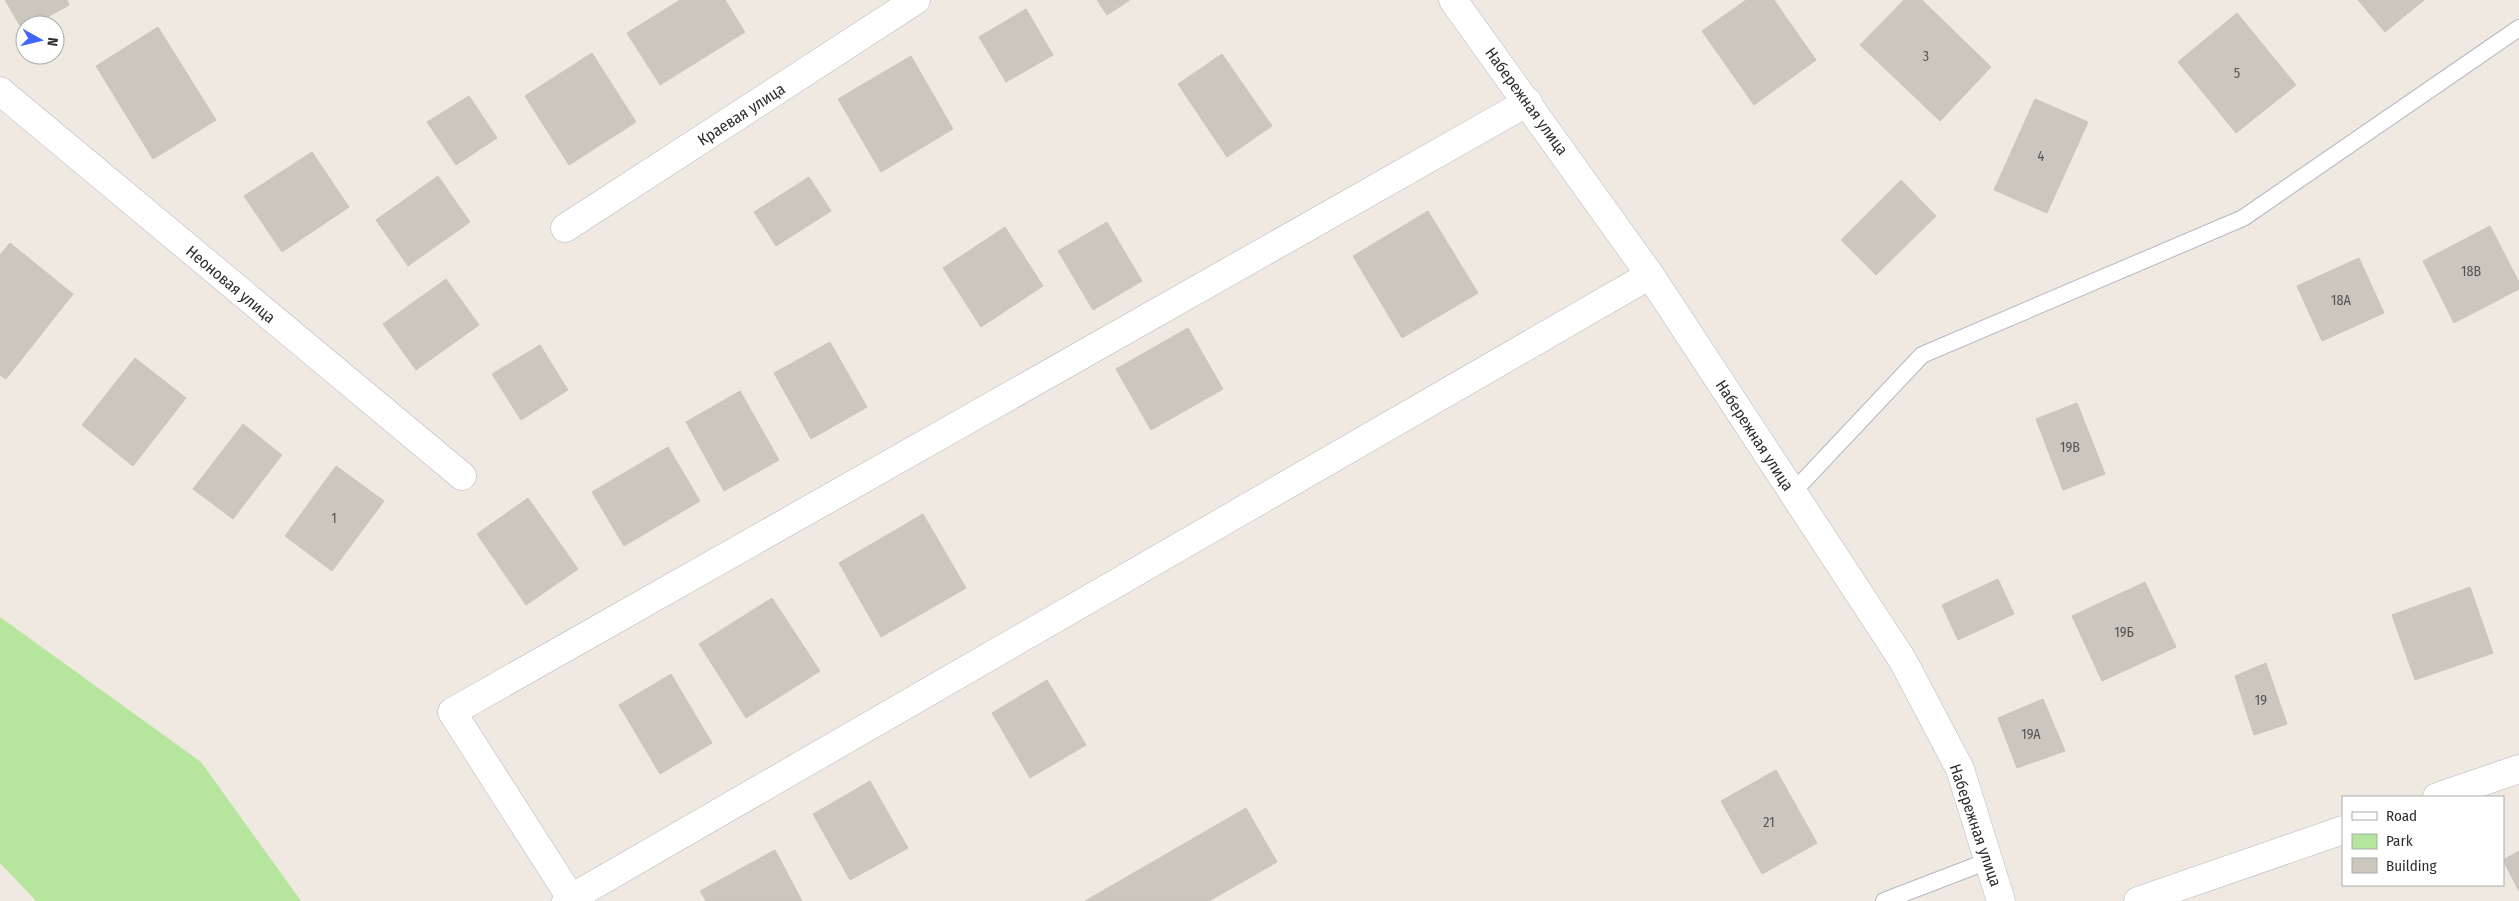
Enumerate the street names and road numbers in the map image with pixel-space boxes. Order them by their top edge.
street label: Набережная улица [1481,44,1572,159]
street label: Краевая улица [694,79,789,150]
street label: Неоновая улица [182,242,279,327]
street label: Набережная улица [1712,376,1798,494]
street label: Набережная улица [1946,761,2005,889]

